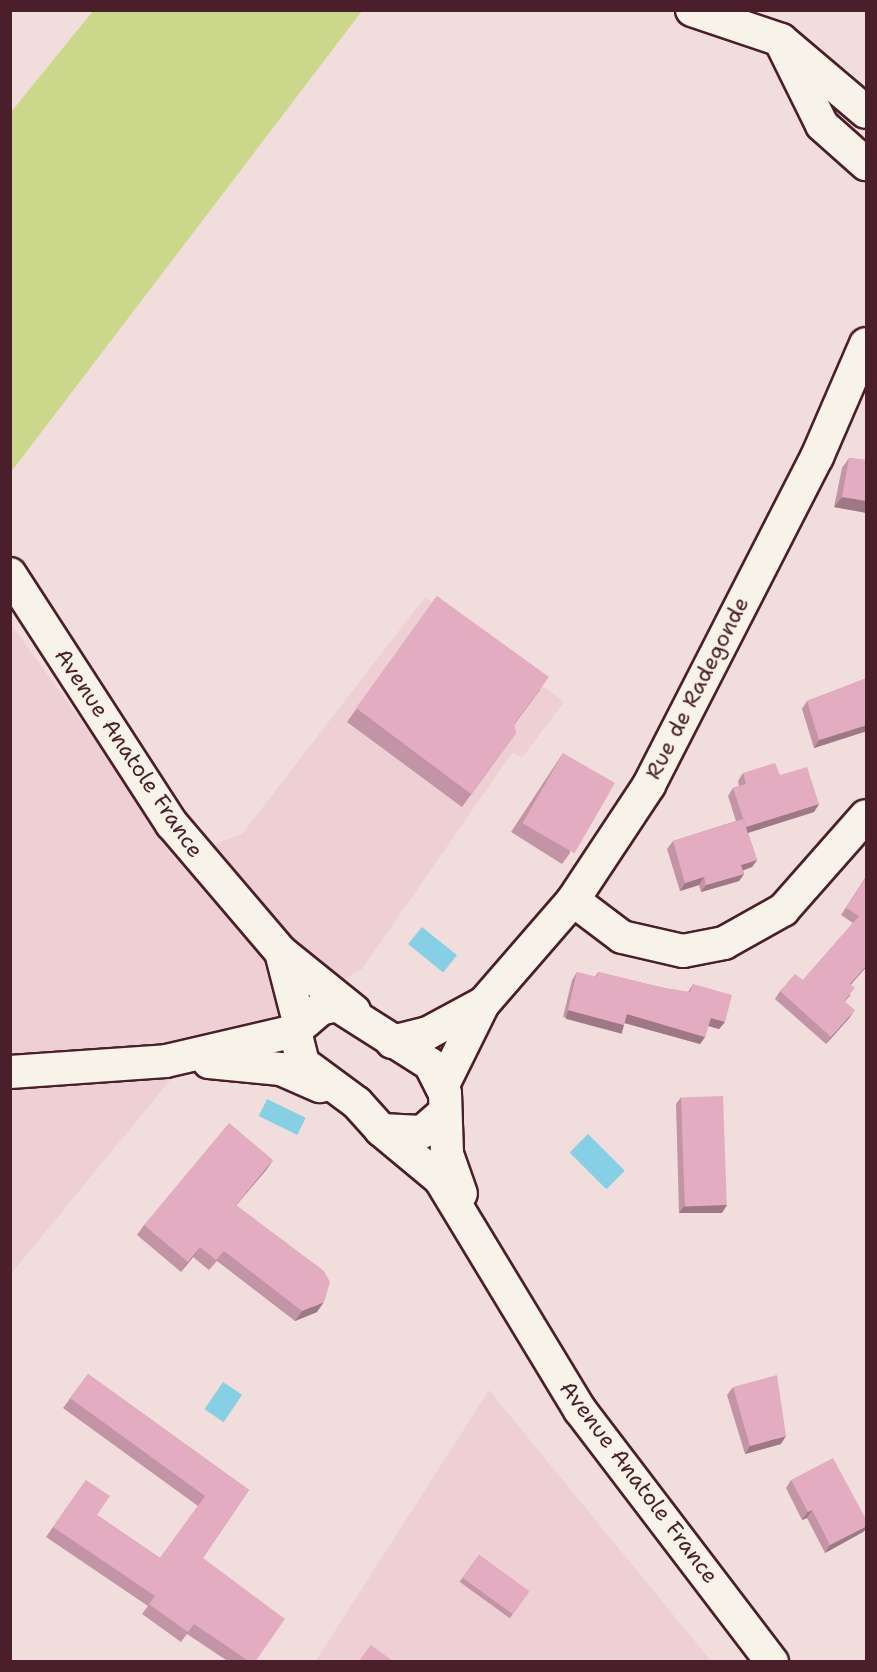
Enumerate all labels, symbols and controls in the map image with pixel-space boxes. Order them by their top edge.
street label: Rue de Radegonde [640,592,754,784]
street label: Avenue Anatole France [49,643,209,863]
street label: Avenue Anatole France [554,1376,724,1588]

